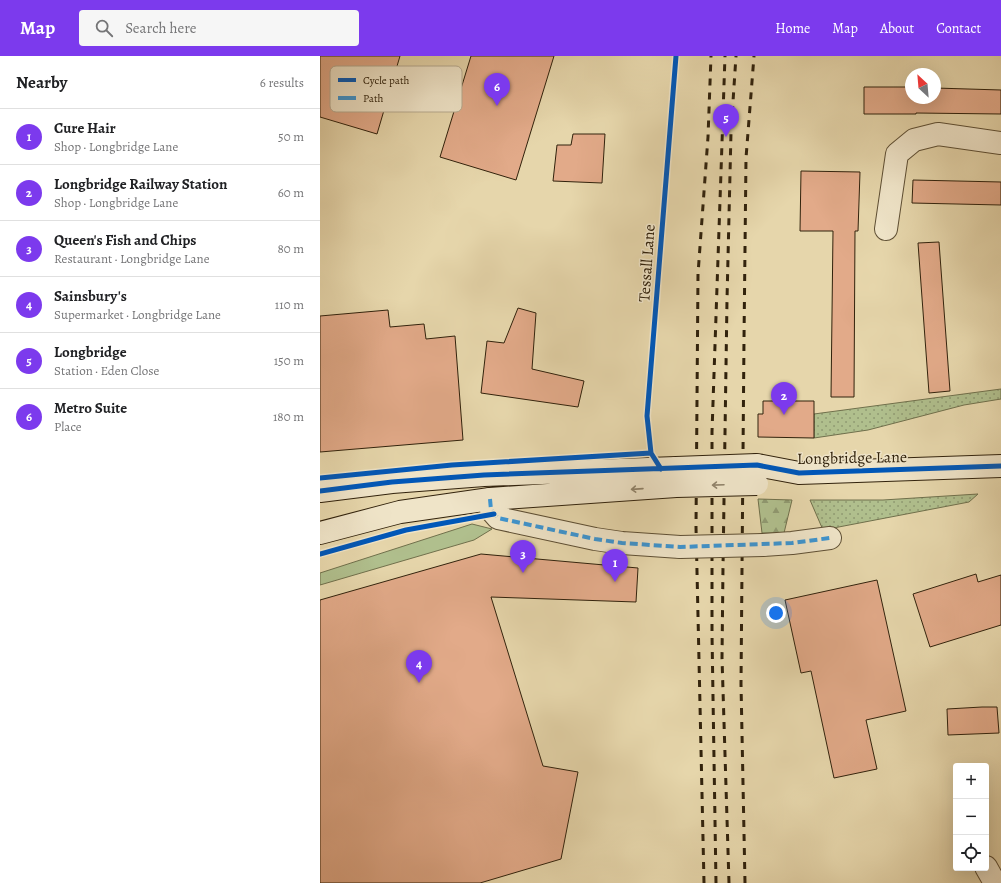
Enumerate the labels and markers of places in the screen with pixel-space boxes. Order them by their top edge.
pin: 6 [484,73,510,106]
pin: 5 [713,104,739,137]
pin: 2 [771,382,797,415]
pin: 3 [510,540,536,573]
pin: 1 [602,549,628,582]
pin: 4 [406,650,432,683]

